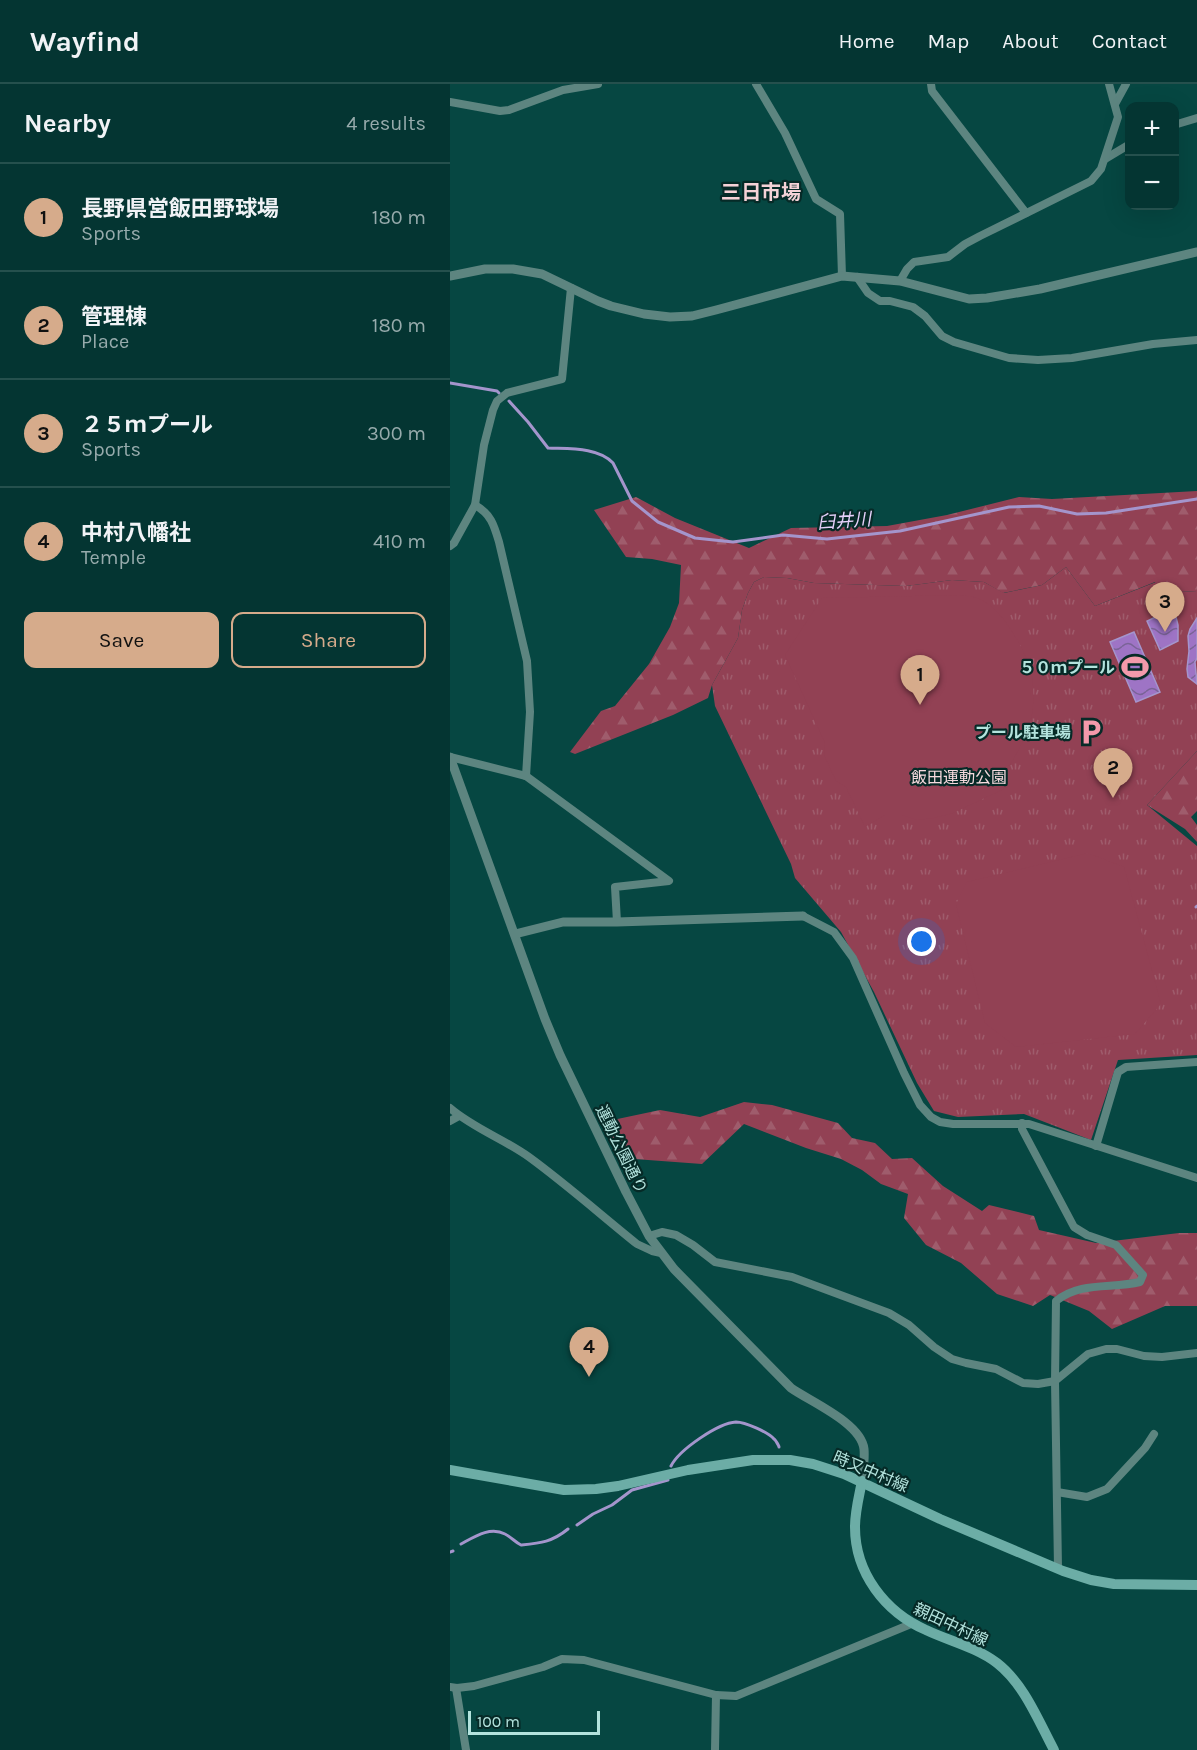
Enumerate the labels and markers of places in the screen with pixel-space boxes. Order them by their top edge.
pin: 3 [1146,582,1184,632]
sports icon: ５０ｍプール [1120,652,1150,682]
pin: 1 [900,656,940,705]
place label: ５０ｍプール [1019,658,1115,677]
parking icon: プール駐車場 [1076,717,1106,747]
place label: プール駐車場 [975,723,1071,742]
pin: 2 [1094,748,1132,798]
pin: 4 [570,1328,608,1377]

